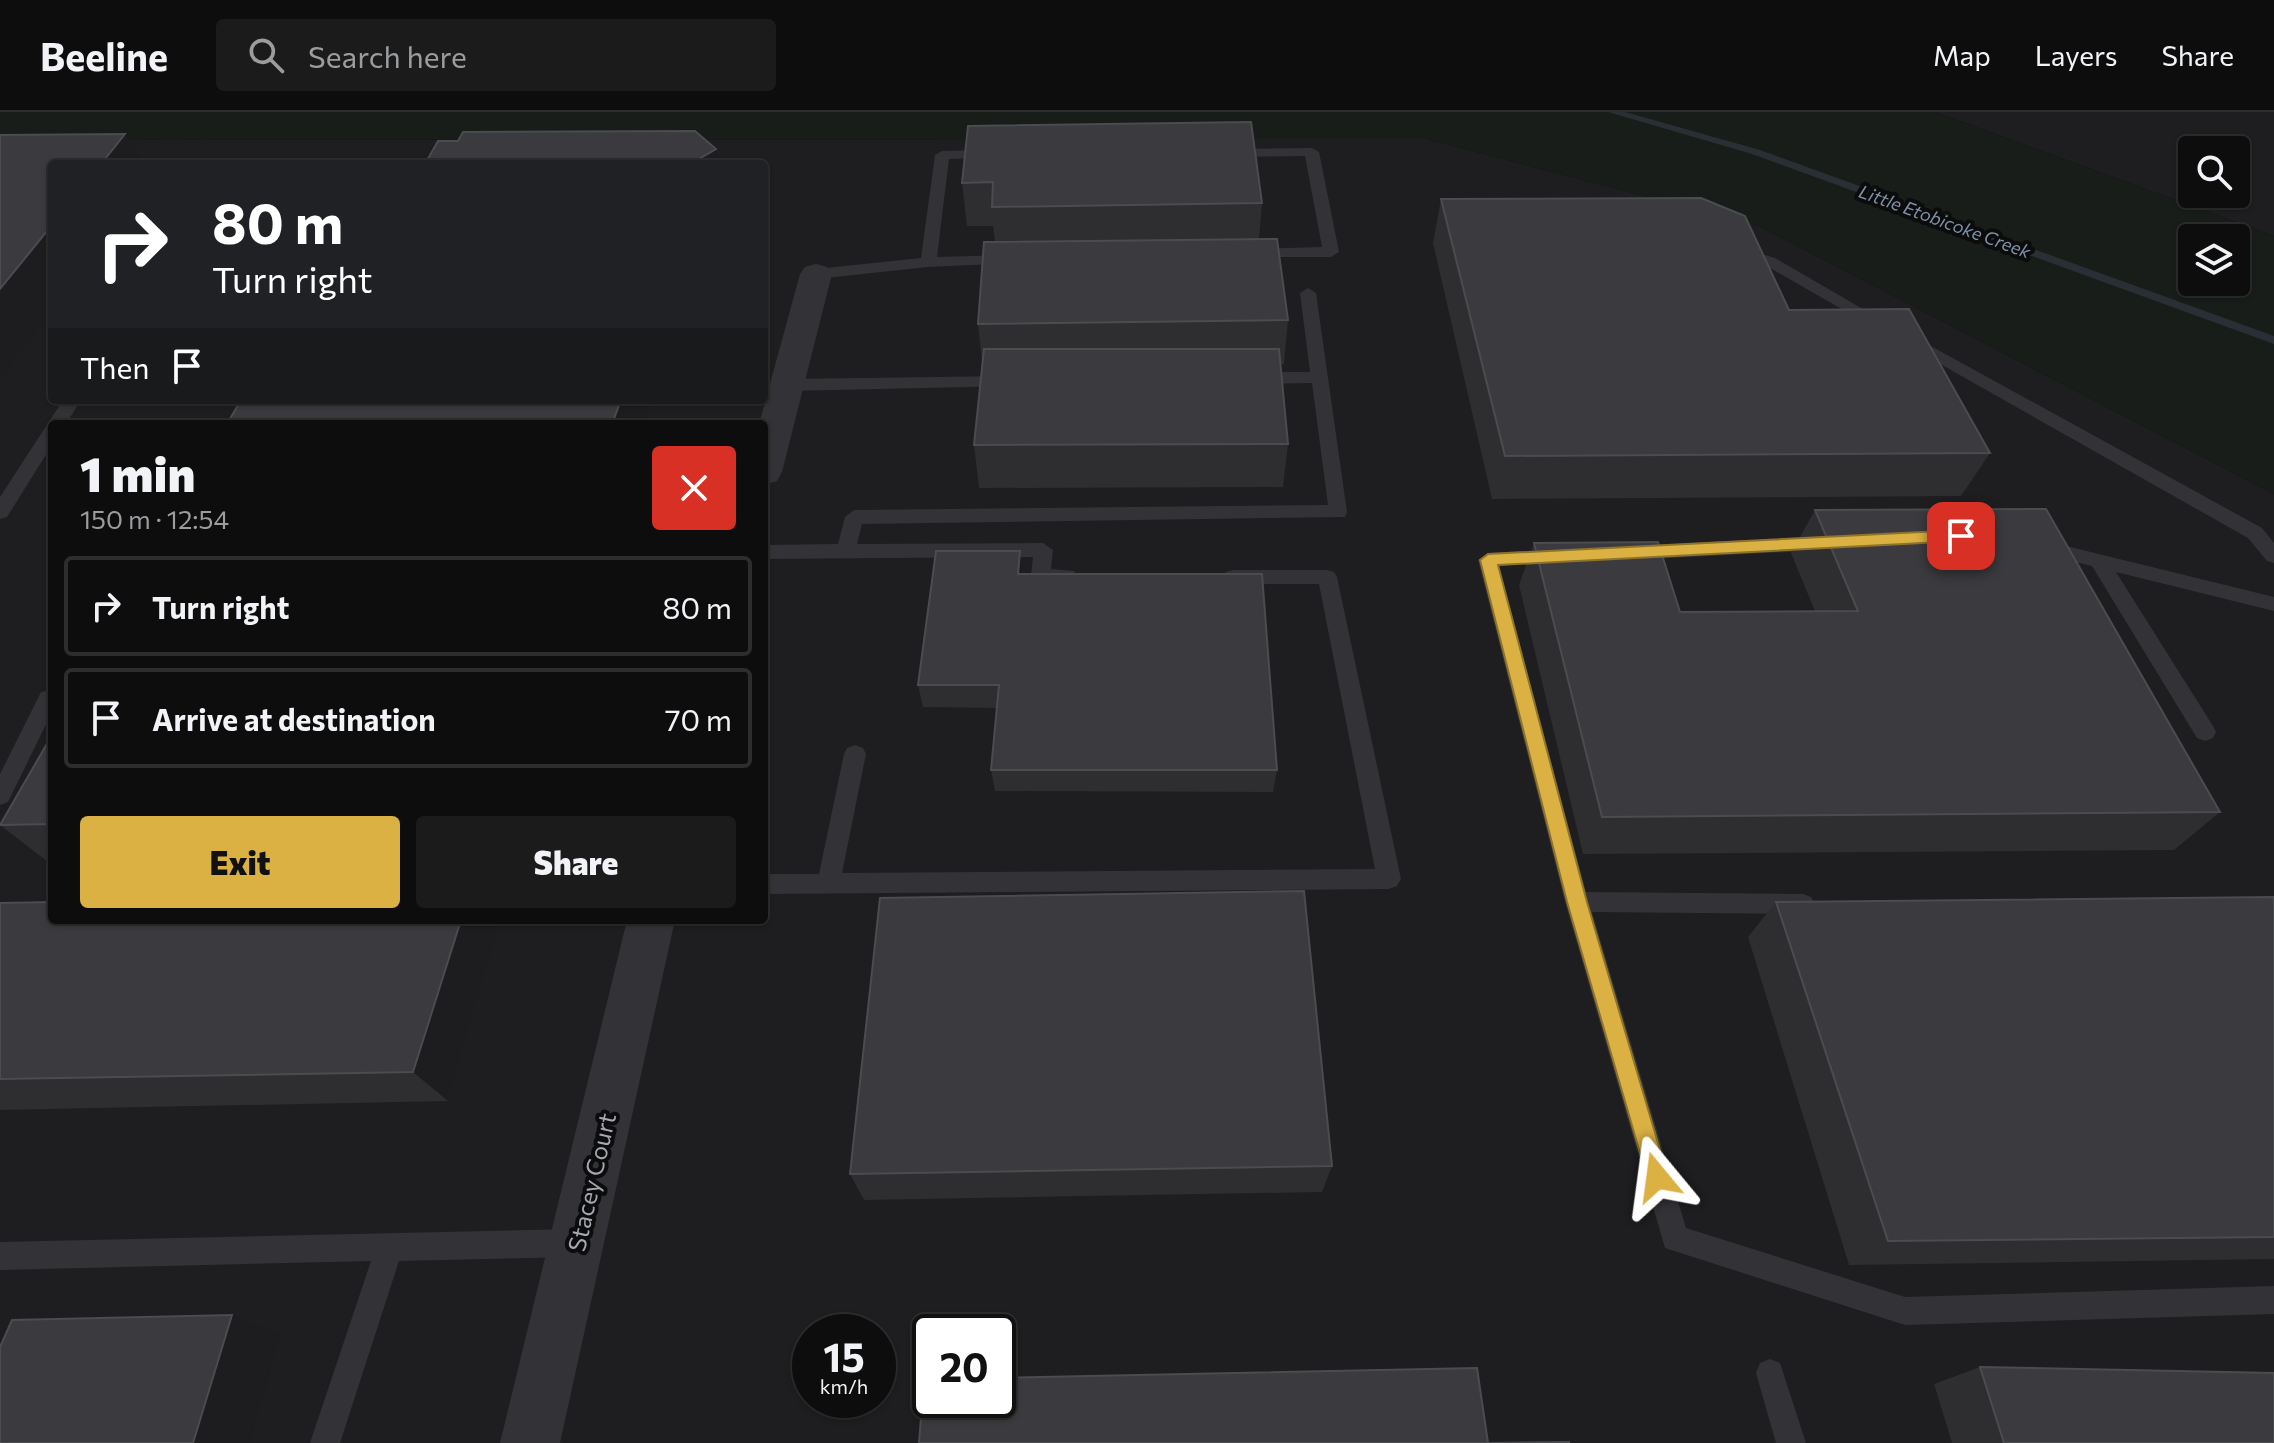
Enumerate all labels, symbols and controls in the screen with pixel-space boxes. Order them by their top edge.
search box [216,19,776,91]
text: Beeline [40,32,168,79]
icon: search [244,33,288,77]
text: Search here [308,37,467,74]
text: Map [1933,38,1991,72]
text: Layers [2035,38,2117,72]
text: Share [2161,38,2234,72]
map controls [2178,136,2250,296]
button: search [2178,136,2250,208]
water label: Little Etobicoke Creek [1856,180,2035,263]
text: 80 m [212,187,343,256]
icon: right [80,192,184,296]
button: layers [2178,224,2250,296]
text: Turn right [212,256,373,300]
icon: arrive [165,344,209,388]
text: Then [80,348,149,385]
text: 1 min [80,443,195,502]
button: close [652,446,736,530]
pin [1927,502,1995,570]
text: 150 m · 12:54 [80,503,229,534]
icon: arrive [1939,514,1983,558]
icon: right [84,584,128,628]
text: Turn right [152,588,289,625]
text: 80 m [662,588,732,625]
icon: arrive [84,696,128,740]
text: Arrive at destination [152,700,436,737]
text: 70 m [665,700,732,737]
button: Exit [80,816,400,908]
button: Share [416,816,736,908]
street label: Stacey Court [561,1110,621,1254]
position arrow [1615,1135,1699,1219]
speed limit sign: 20 [912,1314,1016,1418]
text: 15 [823,1331,865,1380]
text: km/h [820,1374,868,1398]

